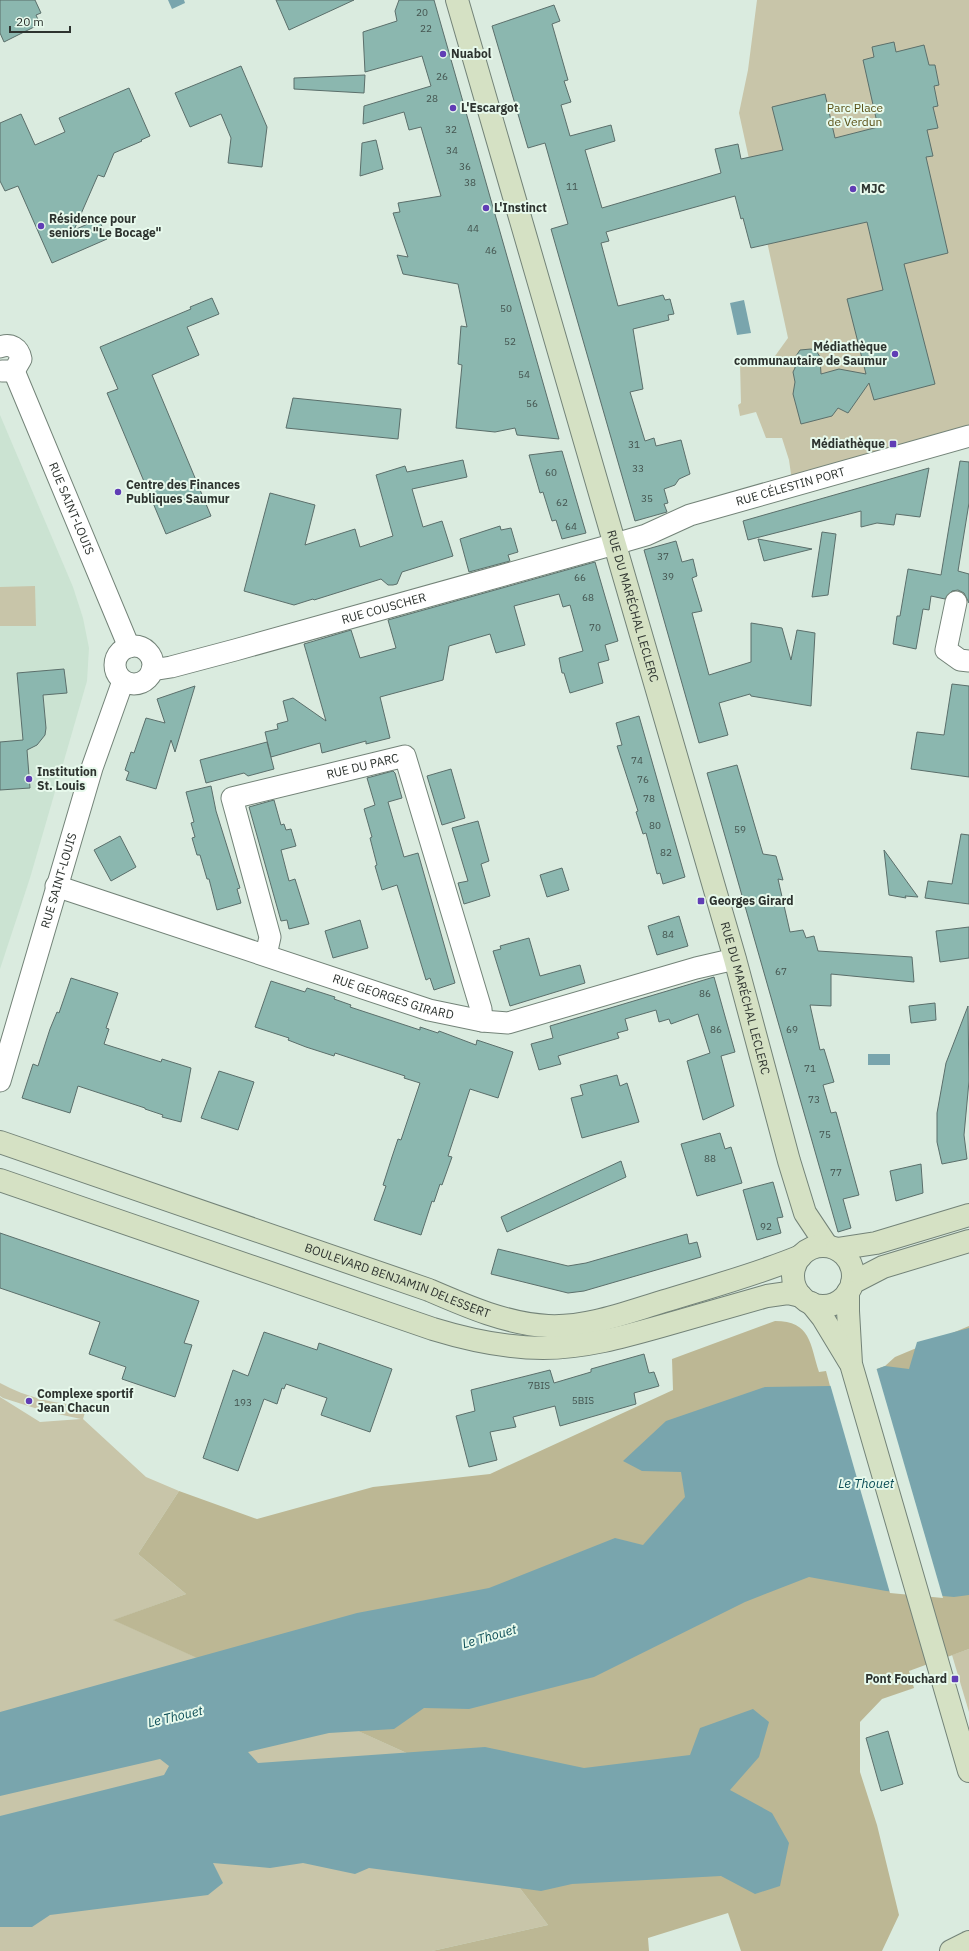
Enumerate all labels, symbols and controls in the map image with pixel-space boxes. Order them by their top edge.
house number: 20 [416,6,428,19]
scale bar [10,8,70,34]
text: 20 m [16,14,44,29]
house number: 22 [420,22,432,35]
place label: Nuabol [451,46,492,61]
marker: Nuabol [438,49,448,59]
house number: 26 [436,70,448,83]
house number: 28 [426,92,438,105]
place label: L'Escargot [461,100,519,115]
park label: Parc Place de Verdun [827,100,884,129]
marker: L'Escargot [448,103,458,113]
house number: 32 [445,123,457,136]
house number: 34 [446,144,458,157]
house number: 36 [459,160,471,173]
house number: 38 [464,176,476,189]
house number: 11 [566,180,578,193]
place label: MJC [861,181,886,196]
marker: MJC [848,184,858,194]
place label: L'Instinct [494,200,547,215]
marker: L'Instinct [481,203,491,213]
place label: Résidence pour seniors "Le Bocage" [49,211,161,240]
marker: Résidence pour seniors "Le Bocage" [36,221,46,231]
house number: 44 [467,222,479,235]
house number: 46 [485,244,497,257]
house number: 50 [500,302,512,315]
house number: 52 [504,335,516,348]
place label: Médiathèque communautaire de Saumur [734,339,887,368]
marker: Médiathèque communautaire de Saumur [890,349,900,359]
house number: 54 [518,368,530,381]
house number: 56 [526,397,538,410]
place label: Médiathèque [811,436,885,451]
house number: 31 [628,438,640,451]
marker: Médiathèque [888,439,898,449]
street label: RUE SAINT-LOUIS [46,460,98,557]
house number: 33 [632,462,644,475]
street label: RUE CÉLESTIN PORT [734,463,847,509]
house number: 60 [545,466,557,479]
place label: Centre des Finances Publiques Saumur [126,477,240,506]
marker: Centre des Finances Publiques Saumur [113,487,123,497]
house number: 35 [641,492,653,505]
house number: 62 [556,496,568,509]
house number: 64 [565,520,577,533]
street label: RUE DU MARÉCHAL LECLERC [604,528,662,684]
house number: 37 [657,550,669,563]
house number: 39 [662,570,674,583]
house number: 66 [574,571,586,584]
street label: RUE COUSCHER [340,589,428,627]
house number: 68 [582,591,594,604]
house number: 70 [589,621,601,634]
street label: RUE DU PARC [325,750,401,782]
house number: 74 [631,754,643,767]
place label: Institution St. Louis [37,764,97,793]
house number: 76 [637,773,649,786]
marker: Institution St. Louis [24,774,34,784]
house number: 78 [643,792,655,805]
house number: 80 [649,819,661,832]
house number: 59 [734,823,746,836]
street label: RUE SAINT-LOUIS [37,831,80,930]
house number: 82 [660,846,672,859]
place label: Georges Girard [709,893,794,908]
marker: Georges Girard [696,896,706,906]
street label: RUE DU MARÉCHAL LECLERC [718,920,774,1077]
house number: 84 [662,928,674,941]
house number: 67 [775,965,787,978]
street label: RUE GEORGES GIRARD [331,970,455,1022]
house number: 86 [699,987,711,1000]
house number: 86 [710,1023,722,1036]
house number: 69 [786,1023,798,1036]
house number: 71 [804,1062,816,1075]
house number: 73 [808,1093,820,1106]
house number: 75 [819,1128,831,1141]
house number: 88 [704,1152,716,1165]
house number: 77 [830,1166,842,1179]
house number: 92 [760,1220,772,1233]
street label: BOULEVARD BENJAMIN DELESSERT [303,1240,493,1321]
house number: 7BIS [528,1379,550,1392]
place label: Complexe sportif Jean Chacun [37,1386,134,1415]
house number: 5BIS [572,1394,594,1407]
marker: Complexe sportif Jean Chacun [24,1396,34,1406]
house number: 193 [234,1396,252,1409]
water label: Le Thouet [838,1475,895,1492]
water label: Le Thouet [460,1620,519,1652]
place label: Pont Fouchard [865,1671,947,1686]
marker: Pont Fouchard [950,1674,960,1684]
water label: Le Thouet [146,1702,205,1731]

